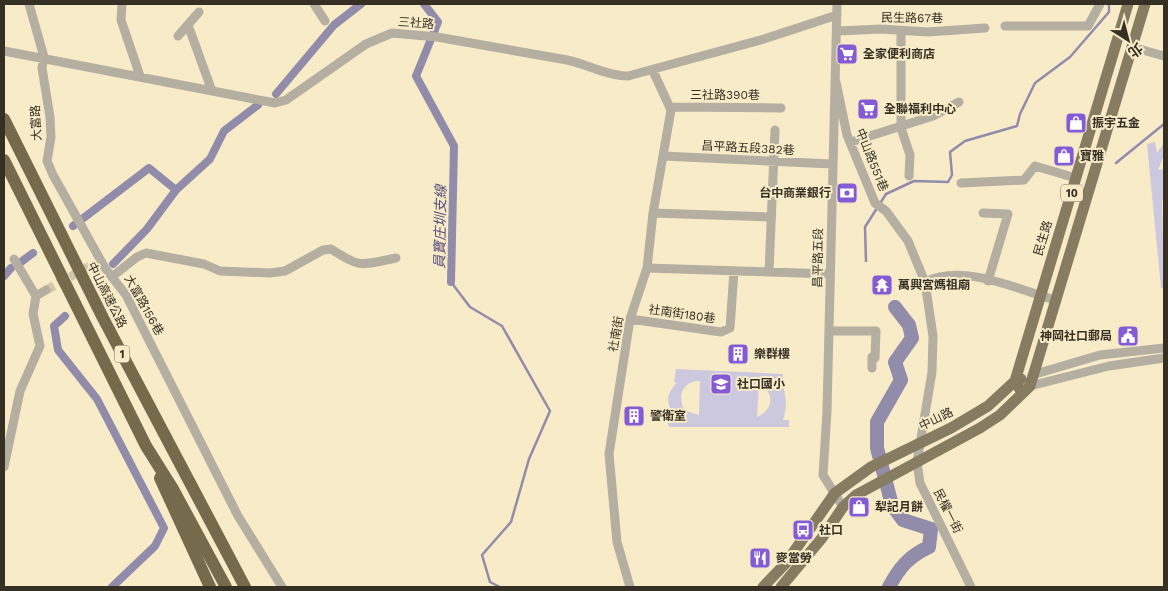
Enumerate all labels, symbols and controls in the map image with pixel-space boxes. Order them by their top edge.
street label: 民生路67巷 [881,10,943,26]
street label: 三社路 [398,15,434,31]
north arrow [1103,15,1153,65]
text: 北 [1125,40,1146,61]
supermarket icon: 全家便利商店 [835,42,859,66]
place label: 全家便利商店 [863,47,935,61]
street label: 三社路390巷 [690,88,760,102]
supermarket icon: 全聯福利中心 [856,97,880,121]
place label: 全聯福利中心 [884,102,956,116]
street label: 大富路 [28,105,44,141]
shop icon: 振宇五金 [1064,111,1088,135]
place label: 振宇五金 [1092,116,1140,130]
street label: 中山路551巷 [853,126,891,194]
street label: 昌平路五段382巷 [701,139,795,157]
shop icon: 寶雅 [1052,144,1076,168]
place label: 寶雅 [1080,149,1104,163]
bank icon: 台中商業銀行 [835,181,859,205]
water label: 員寶庄圳支線 [431,183,449,269]
road number: 10 [1061,184,1083,202]
place label: 台中商業銀行 [759,186,831,200]
street label: 民生路 [1031,219,1055,257]
street label: 昌平路五段 [810,228,826,288]
street label: 中山高速公路 [84,260,130,330]
street label: 大富路156巷 [122,272,166,338]
temple icon: 萬興宮媽祖廟 [870,273,894,297]
place label: 萬興宮媽祖廟 [898,278,970,292]
street label: 社南街180巷 [648,302,716,326]
street label: 社南街 [606,315,626,353]
public building icon: 神岡社口郵局 [1116,324,1140,348]
place label: 神岡社口郵局 [1040,329,1112,343]
building icon: 樂群樓 [726,342,750,366]
road number: 1 [114,346,130,362]
place label: 樂群樓 [754,347,790,361]
school or university icon: 社口國小 [709,372,733,396]
place label: 社口國小 [737,377,785,391]
building icon: 警衛室 [622,404,646,428]
street label: 中山路 [917,405,955,433]
place label: 警衛室 [650,409,686,423]
street label: 民權一街 [931,486,965,536]
shop icon: 犁記月餅 [847,495,871,519]
place label: 犁記月餅 [875,500,923,514]
bus stop icon: 社口 [791,518,815,542]
place label: 社口 [819,523,843,537]
restaurant icon: 麥當勞 [748,546,772,570]
place label: 麥當勞 [776,551,812,565]

